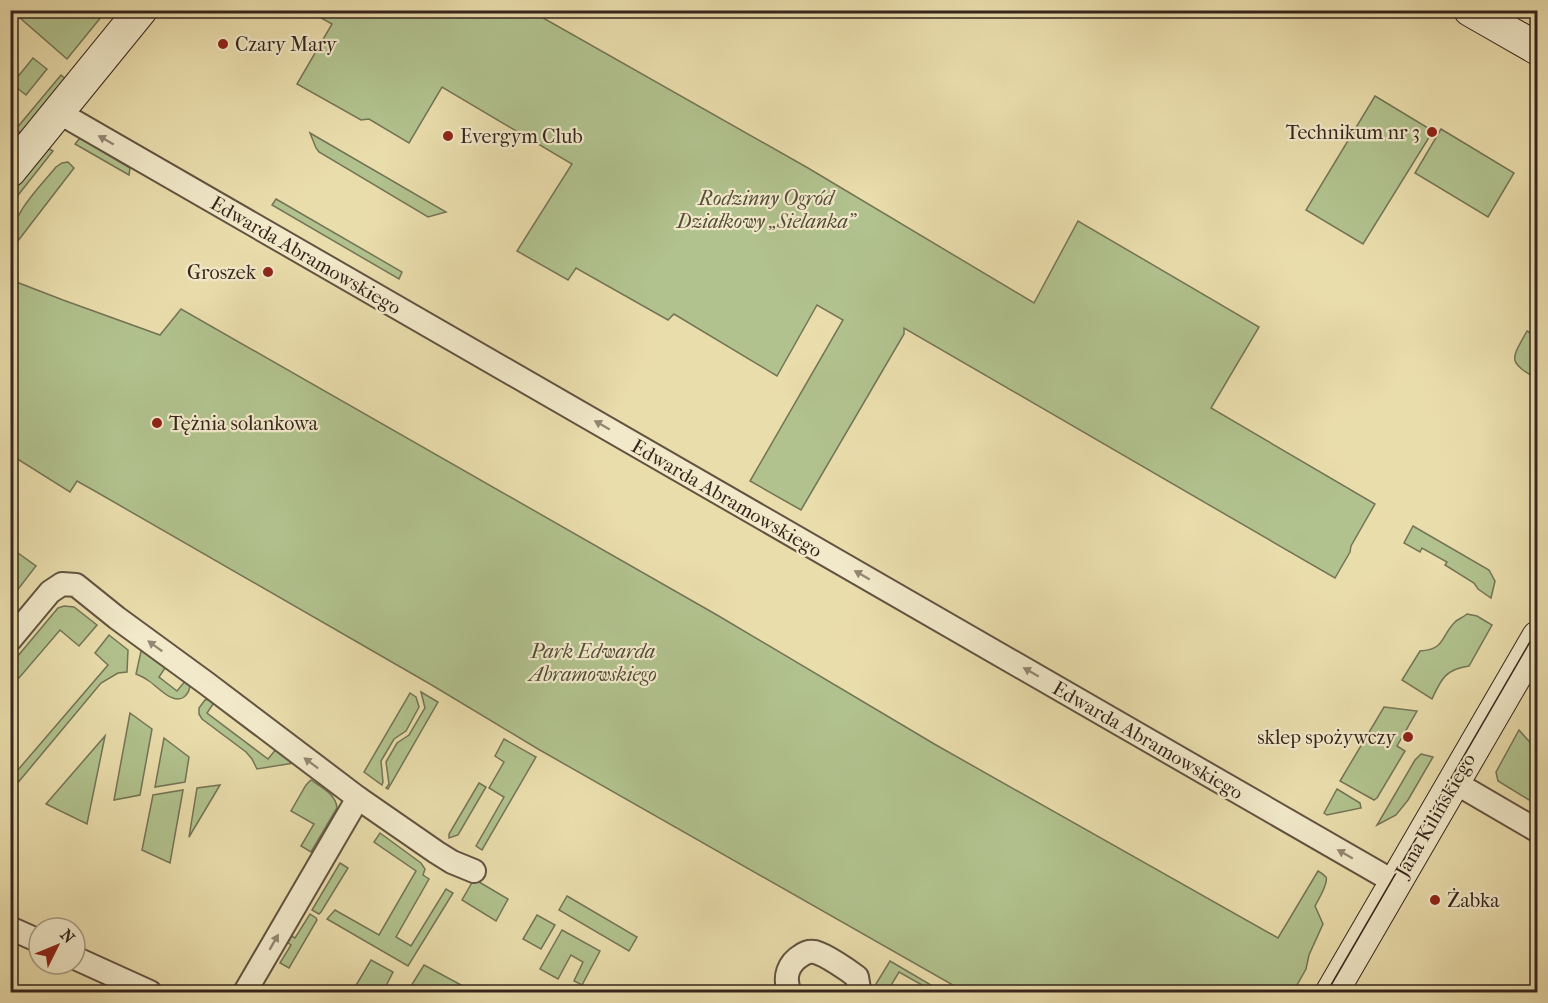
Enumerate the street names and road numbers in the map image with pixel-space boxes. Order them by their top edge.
street label: Edwarda Abramowskiego [207,191,405,319]
street label: Edwarda Abramowskiego [628,434,826,562]
street label: Edwarda Abramowskiego [1049,676,1247,804]
street label: Jana Kilińskiego [1390,749,1480,883]

